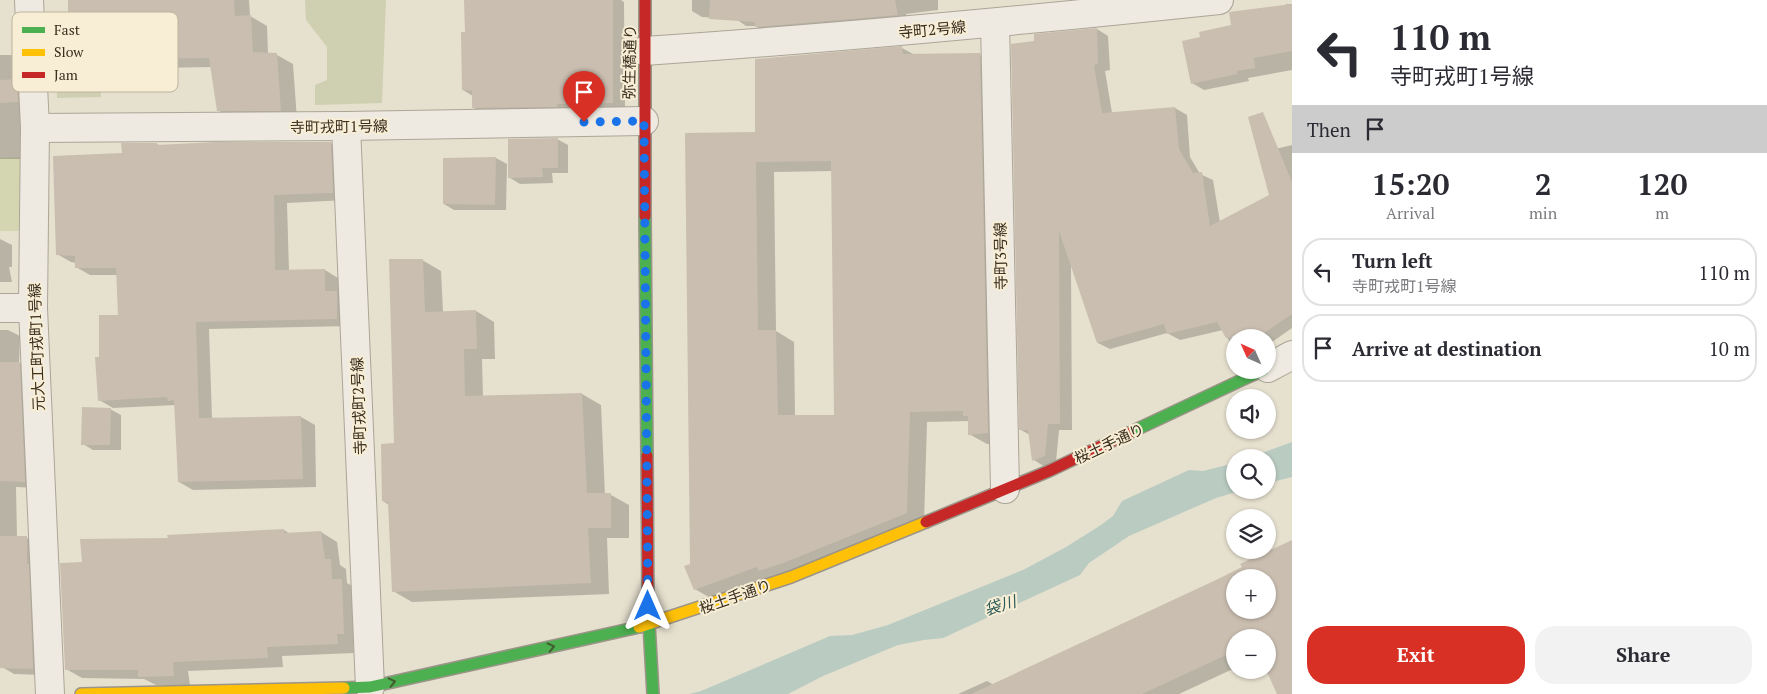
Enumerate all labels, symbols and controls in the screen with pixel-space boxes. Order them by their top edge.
legend [12,12,178,92]
text: 110 m [1390,14,1491,60]
street label: 寺町2号線 [897,16,967,42]
text: Fast [54,20,81,39]
icon: left [1307,20,1372,85]
street label: 弥生橋通り [618,24,640,100]
text: Slow [54,42,84,61]
text: 寺町戎町1号線 [1390,61,1534,90]
text: Jam [54,65,78,84]
pin [563,71,605,122]
icon: arrive [570,78,598,106]
street label: 寺町戎町1号線 [290,115,388,137]
icon: arrive [1361,115,1389,143]
text: Then [1307,117,1351,142]
text: 15:20 [1371,164,1450,204]
text: 2 [1535,164,1552,204]
text: 120 [1637,164,1688,204]
text: Arrival [1386,202,1435,224]
text: min [1529,202,1557,224]
text: m [1655,202,1669,224]
street label: 寺町3号線 [989,222,1011,290]
text: Turn left [1352,248,1433,273]
icon: left [1309,258,1337,286]
text: 110 m [1699,260,1750,285]
text: 寺町戎町1号線 [1352,275,1457,297]
street label: 元大工町戎町1号線 [24,283,48,411]
north arrow [1226,329,1276,379]
map controls [1226,329,1276,679]
icon: arrive [1309,334,1337,362]
text: Arrive at destination [1352,336,1541,361]
text: 10 m [1709,336,1750,361]
street label: 寺町戎町2号線 [346,357,370,455]
button: sound [1226,389,1276,439]
street label: 桜土手通り [1071,418,1147,468]
button: search [1226,449,1276,499]
button: layers [1226,509,1276,559]
button: + [1226,569,1276,619]
street label: 桜土手通り [696,574,774,618]
position arrow [621,579,673,631]
water label: 袋川 [982,589,1020,620]
button: Exit [1307,626,1525,684]
button: Share [1535,626,1752,684]
button: − [1226,629,1276,679]
one-way arrow [546,642,555,653]
one-way arrow [387,677,396,688]

